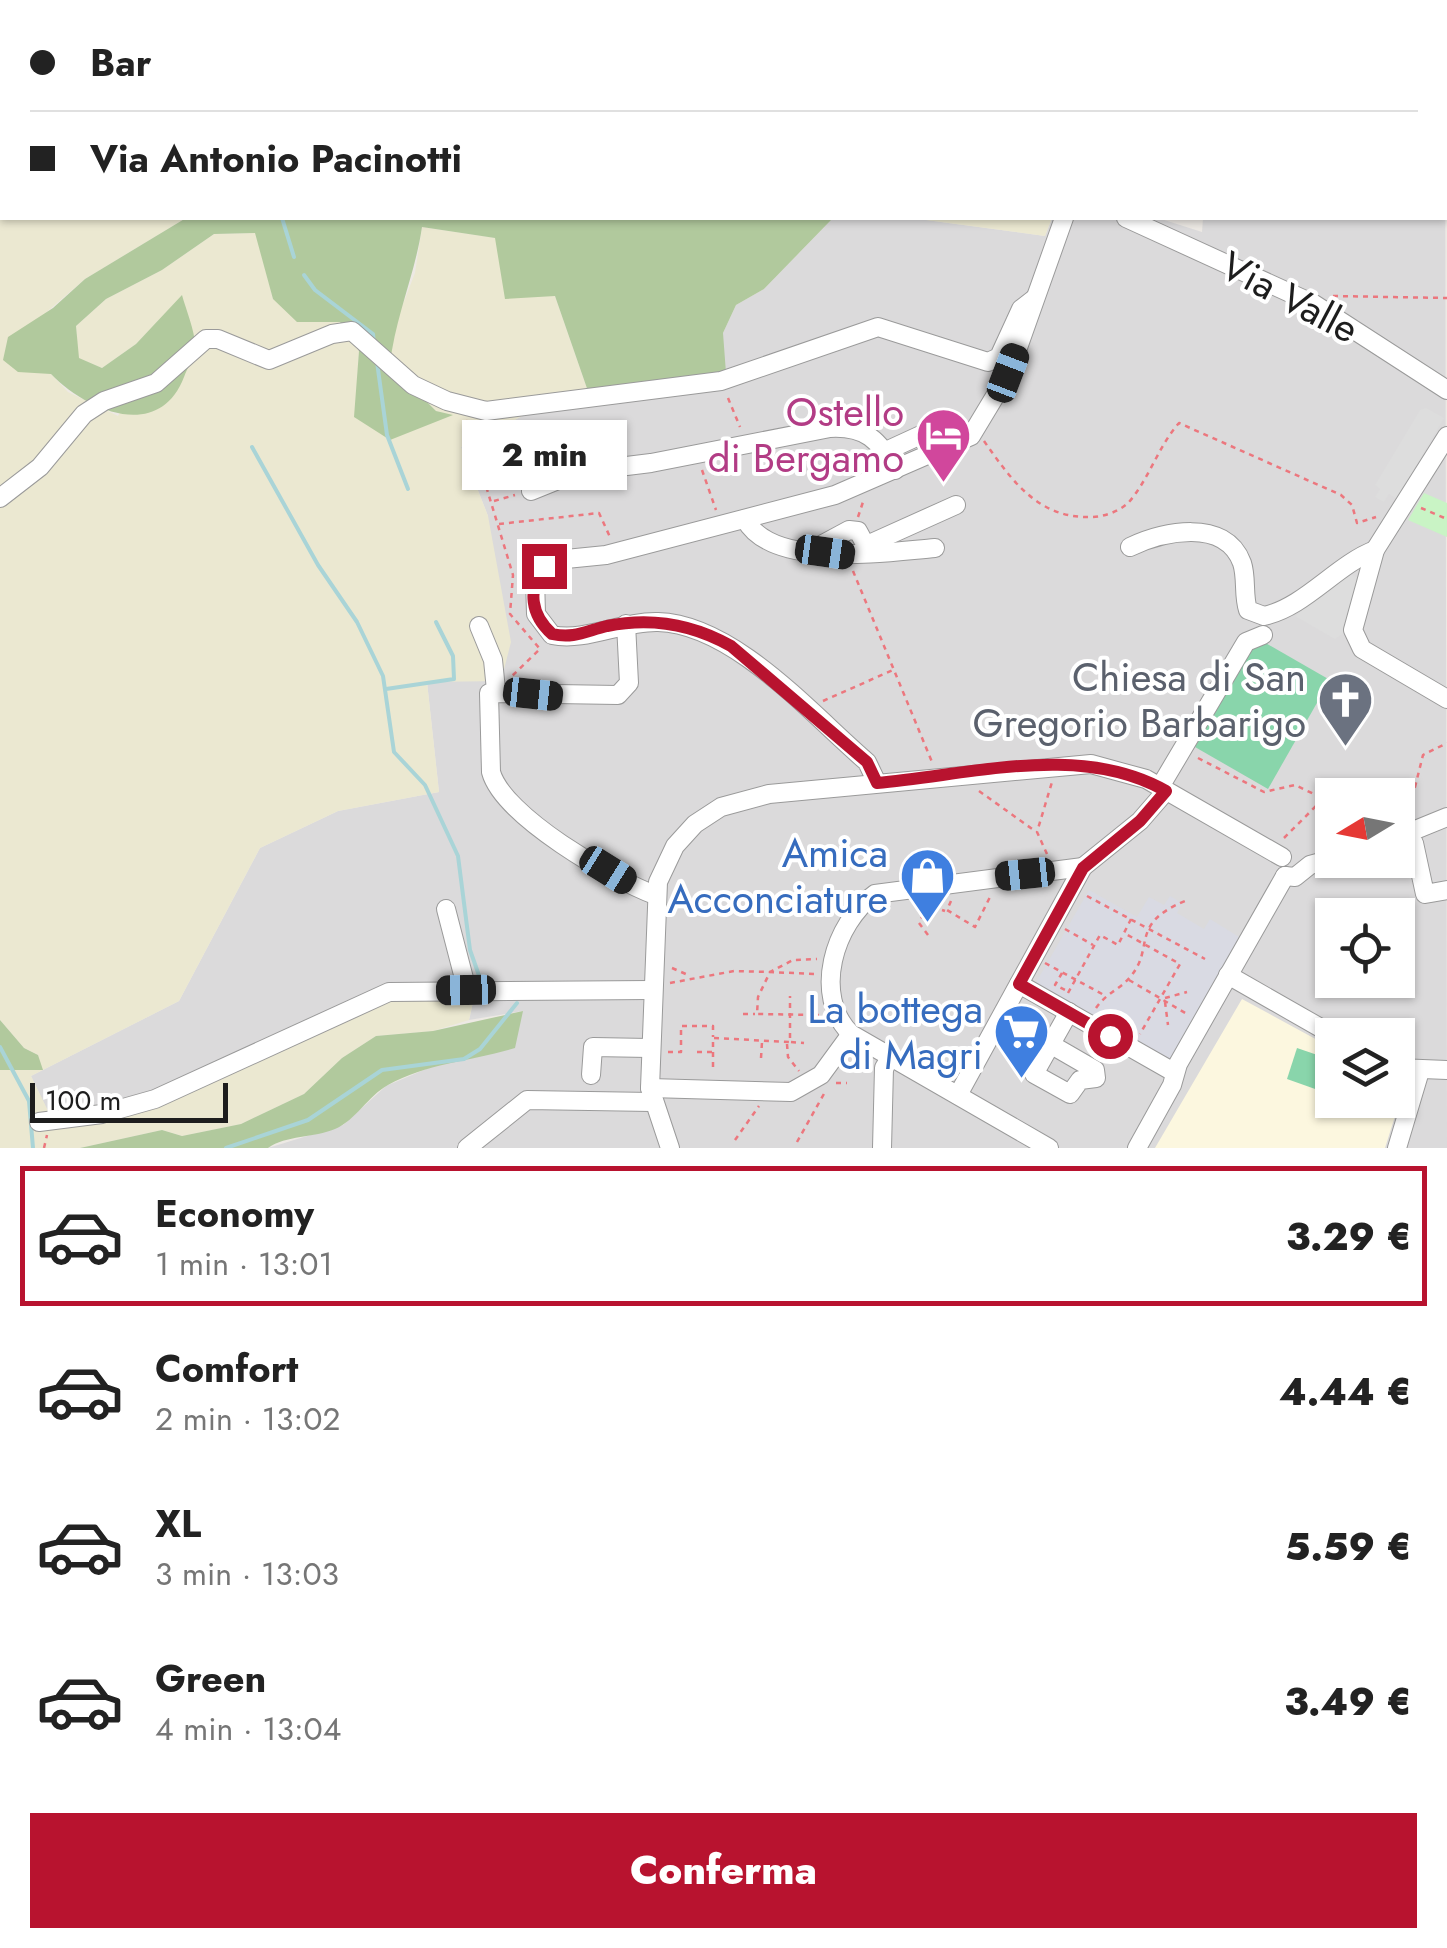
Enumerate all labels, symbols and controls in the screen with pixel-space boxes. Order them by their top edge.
text: Bar [90,35,151,90]
text: Via Antonio Pacinotti [90,131,462,186]
street label: Via Valle [1211,236,1369,358]
car [983,340,1033,406]
place label: Ostello di Bergamo [708,383,904,487]
hotel icon: Ostello di Bergamo [913,405,973,484]
callout: 2 min [462,421,626,491]
text: 2 min [502,432,587,478]
car [793,533,857,571]
route end [522,544,567,589]
place label: Chiesa di San Gregorio Barbarigo [973,648,1306,752]
church icon: Chiesa di San Gregorio Barbarigo [1315,670,1375,749]
car [502,676,564,712]
north arrow [1315,778,1415,878]
map controls [1315,778,1415,1118]
place label: Amica Acconciature [667,824,888,928]
car [575,841,641,899]
shop icon: Amica Acconciature [897,846,957,925]
car [994,856,1056,892]
button: locate [1315,898,1415,998]
car [436,974,496,1006]
place label: La bottega di Magri [807,980,983,1084]
supermarket icon: La bottega di Magri [992,1002,1052,1081]
route start [1088,1014,1133,1059]
button: layers [1315,1018,1415,1118]
scale bar [30,1078,228,1122]
text: 100 m [45,1080,121,1121]
text: Economy [155,1186,314,1241]
icon: car [35,1191,125,1281]
text: 3.29 € [1286,1209,1412,1264]
text: 1 min · 13:01 [155,1241,333,1287]
text: Comfort [155,1341,298,1396]
icon: car [35,1346,125,1436]
text: 4.44 € [1279,1364,1412,1419]
text: 2 min · 13:02 [155,1396,341,1442]
text: XL [155,1496,201,1551]
icon: car [35,1501,125,1591]
text: 5.59 € [1285,1519,1412,1574]
text: 3 min · 13:03 [155,1551,339,1597]
text: Green [155,1651,266,1706]
icon: car [35,1656,125,1746]
text: 3.49 € [1284,1674,1412,1729]
text: 4 min · 13:04 [155,1706,341,1752]
button: Conferma [30,1813,1417,1928]

